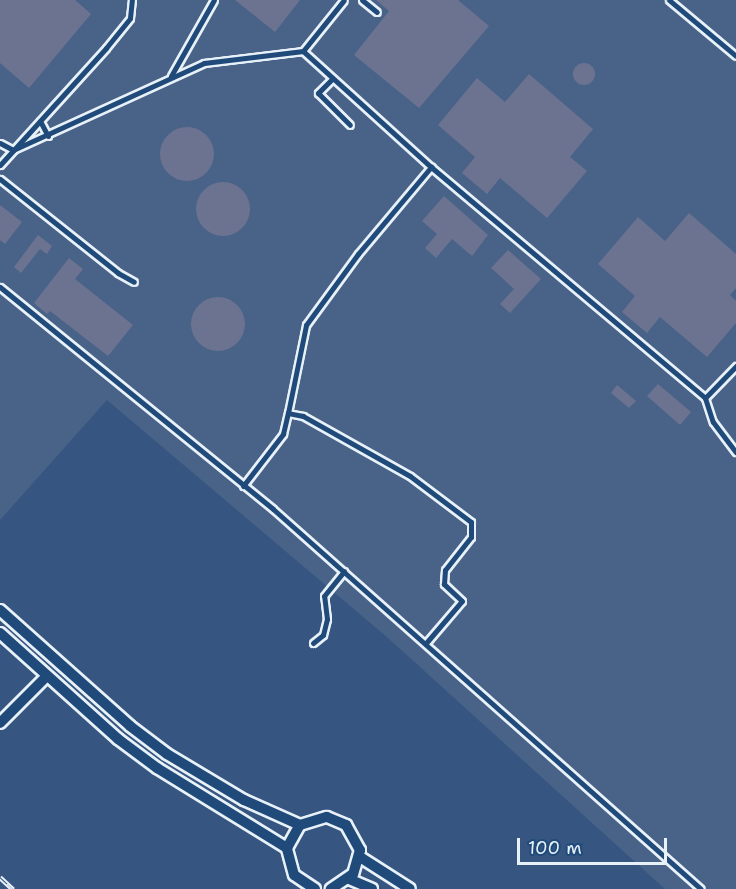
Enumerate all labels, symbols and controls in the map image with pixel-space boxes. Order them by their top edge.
scale bar [520,826,670,864]
text: 100 m [528,836,582,860]

